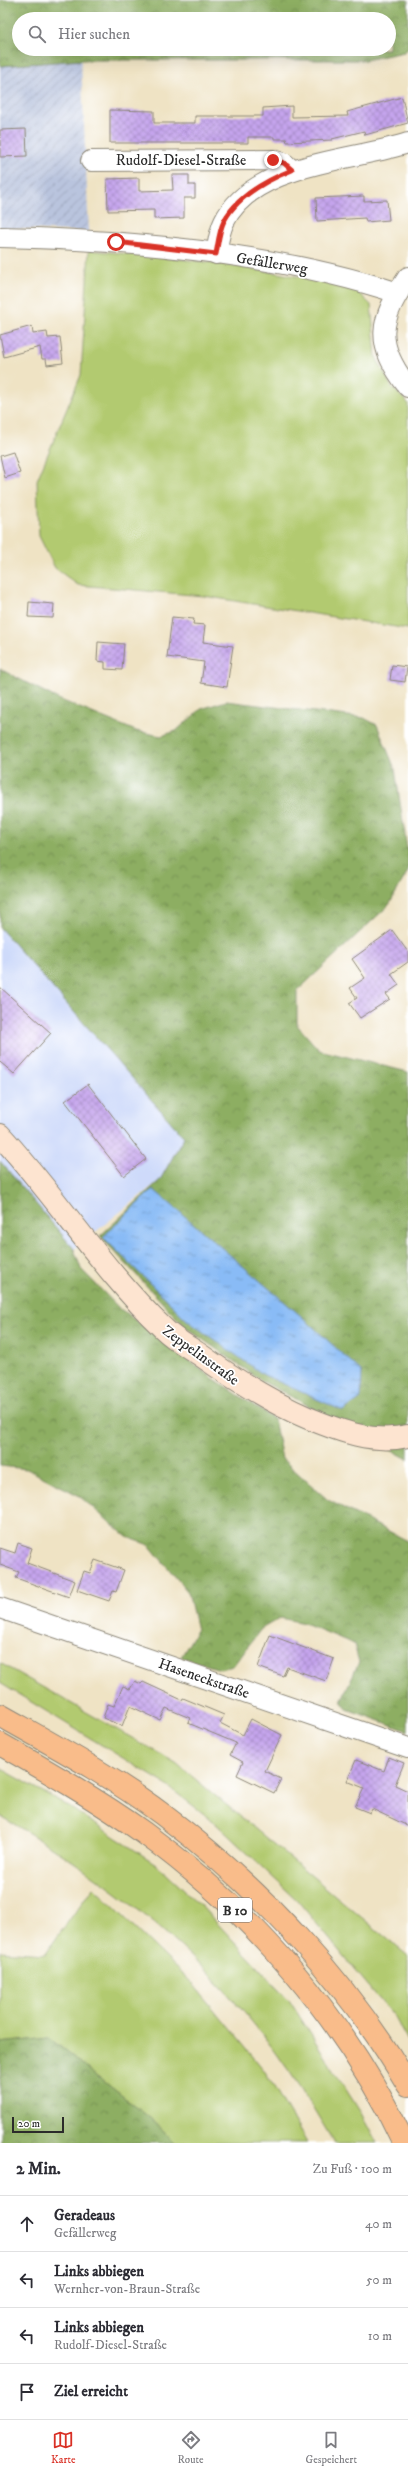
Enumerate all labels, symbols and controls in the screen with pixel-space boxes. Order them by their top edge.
search box [12,12,396,56]
icon: search [26,23,48,45]
text: Hier suchen [58,25,130,44]
street label: Rudolf-Diesel-Straße [116,151,246,170]
route end [264,151,282,169]
route start [107,233,125,251]
street label: Gefällerweg [235,248,310,279]
street label: Zeppelinstraße [159,1321,243,1390]
street label: Haseneckstraße [156,1654,252,1703]
road number: B 10 [218,1898,252,1922]
scale bar [12,2115,64,2134]
text: 20 m [18,2117,40,2131]
text: 2 Min. [16,2158,61,2180]
text: Zu Fuß · 100 m [313,2161,392,2177]
text: Geradeaus [54,2206,115,2225]
icon: ahead [16,2213,38,2235]
text: 40 m [365,2216,392,2232]
text: Gefällerweg [54,2225,116,2241]
text: Links abbiegen [54,2262,144,2281]
icon: left [16,2269,38,2291]
text: 50 m [366,2272,392,2288]
text: Wernher-von-Braun-Straße [54,2281,200,2297]
text: Links abbiegen [54,2318,144,2337]
icon: left [16,2325,38,2347]
text: 10 m [368,2328,392,2344]
text: Rudolf-Diesel-Straße [54,2337,167,2353]
icon: arrive [16,2381,38,2403]
text: Ziel erreicht [54,2382,128,2401]
tab: Karte [51,2429,76,2467]
tab: Route [178,2429,204,2467]
tab: Gespeichert [306,2429,357,2467]

